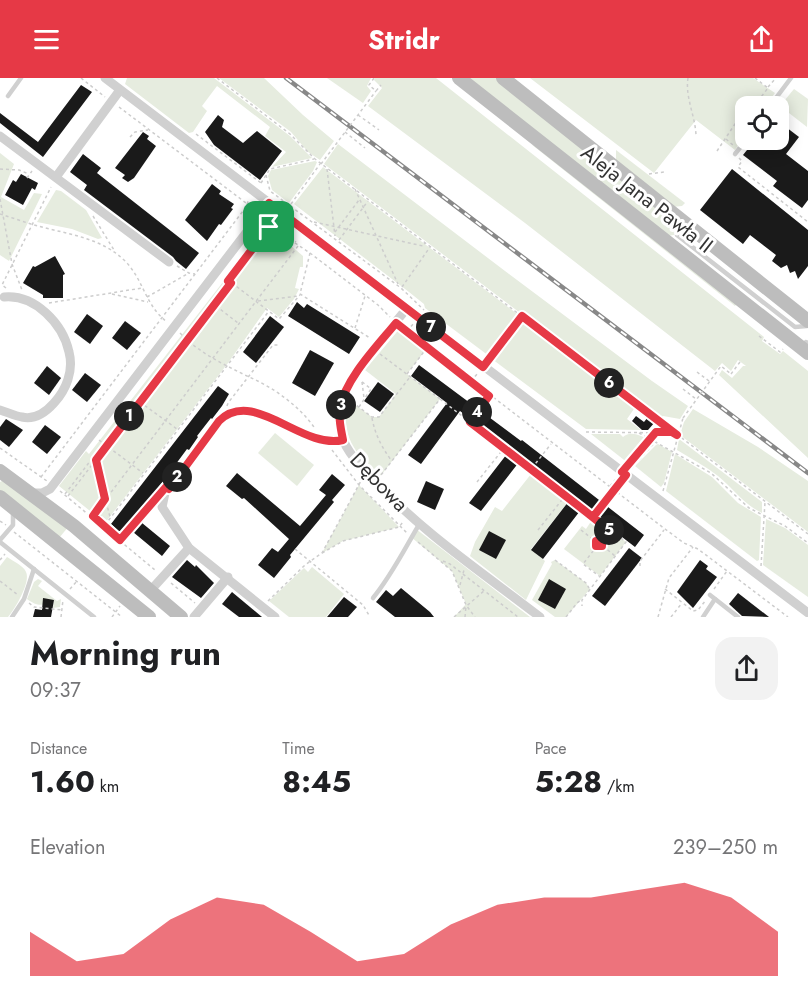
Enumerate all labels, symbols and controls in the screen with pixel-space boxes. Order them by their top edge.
text: Stridr [368,20,440,59]
icon: menu [30,23,63,56]
icon: share [745,23,778,56]
map controls [735,96,789,150]
button: locate [735,96,789,150]
street label: Aleja Jana Pawła II [575,138,719,260]
pin [243,201,294,252]
icon: arrive [252,210,285,243]
pin: 7 [416,312,446,342]
text: 7 [426,315,436,338]
pin: 6 [594,368,624,398]
text: 6 [604,371,614,394]
pin: 3 [326,390,356,420]
text: 3 [336,393,346,416]
pin: 4 [462,397,492,427]
text: 4 [471,400,483,423]
pin: 1 [114,401,144,431]
text: 1 [125,404,133,427]
street label: Dębowa [343,445,415,519]
pin: 2 [162,462,192,492]
text: 2 [172,465,182,488]
pin: 5 [594,515,624,545]
text: 5 [604,518,614,541]
text: Morning run [30,630,221,677]
button: share [715,637,778,700]
text: 09:37 [30,676,81,705]
text: Distance [30,737,87,760]
text: Time [282,737,315,760]
text: Pace [535,737,567,760]
text: 1.60 [30,760,95,803]
text: 8:45 [282,760,351,803]
text: 5:28 [535,760,602,803]
text: km [95,775,119,798]
text: /km [602,775,635,798]
text: Elevation [30,833,105,862]
text: 239–250 m [673,833,778,862]

